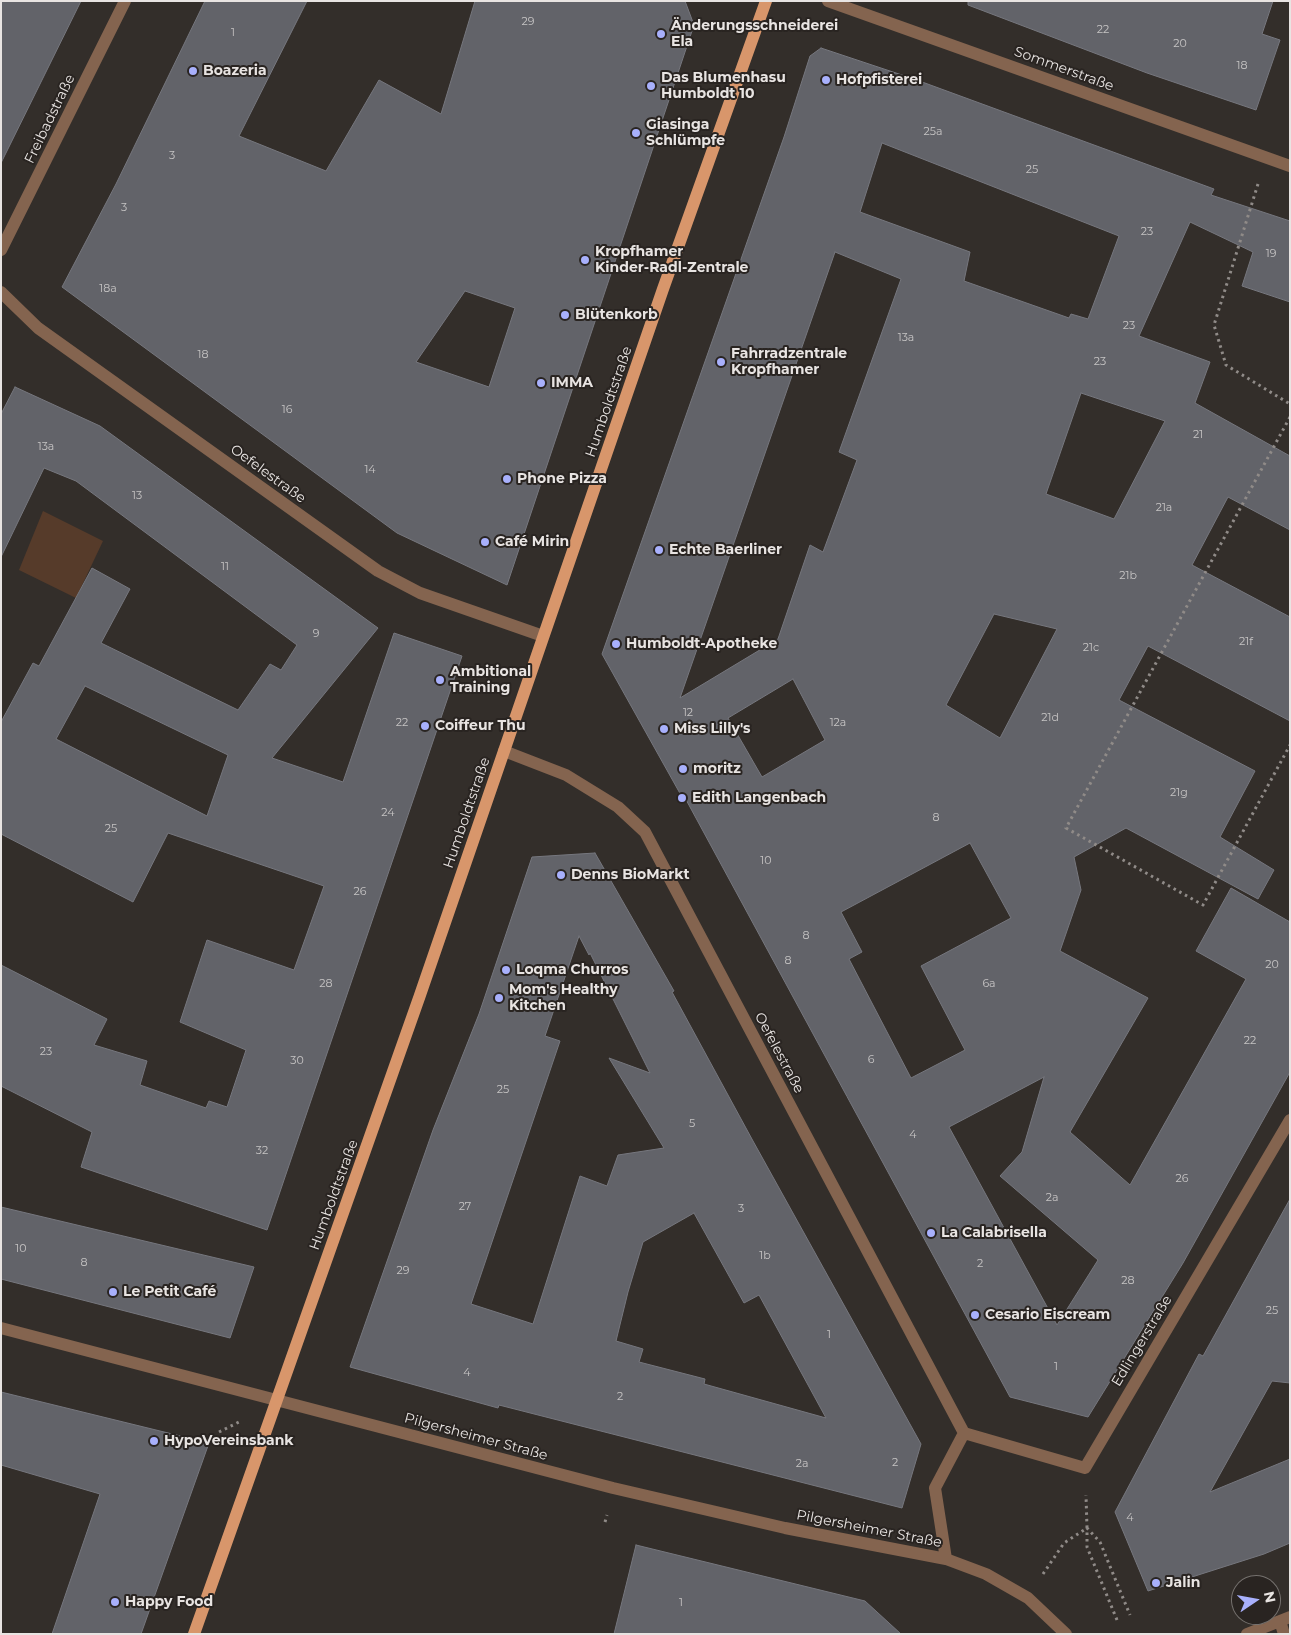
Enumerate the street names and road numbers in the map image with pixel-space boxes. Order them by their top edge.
street label: Sommerstraße [1012,43,1116,95]
street label: Freibadstraße [21,72,79,166]
street label: Humboldtstraße [582,344,636,460]
street label: Oefelestraße [227,441,309,507]
street label: Humboldtstraße [440,755,494,871]
street label: Oefelestraße [751,1010,807,1096]
street label: Humboldtstraße [306,1137,362,1253]
street label: Edlingerstraße [1108,1293,1176,1389]
street label: Pilgersheimer Straße [402,1410,550,1464]
street label: Pilgersheimer Straße [795,1507,943,1551]

